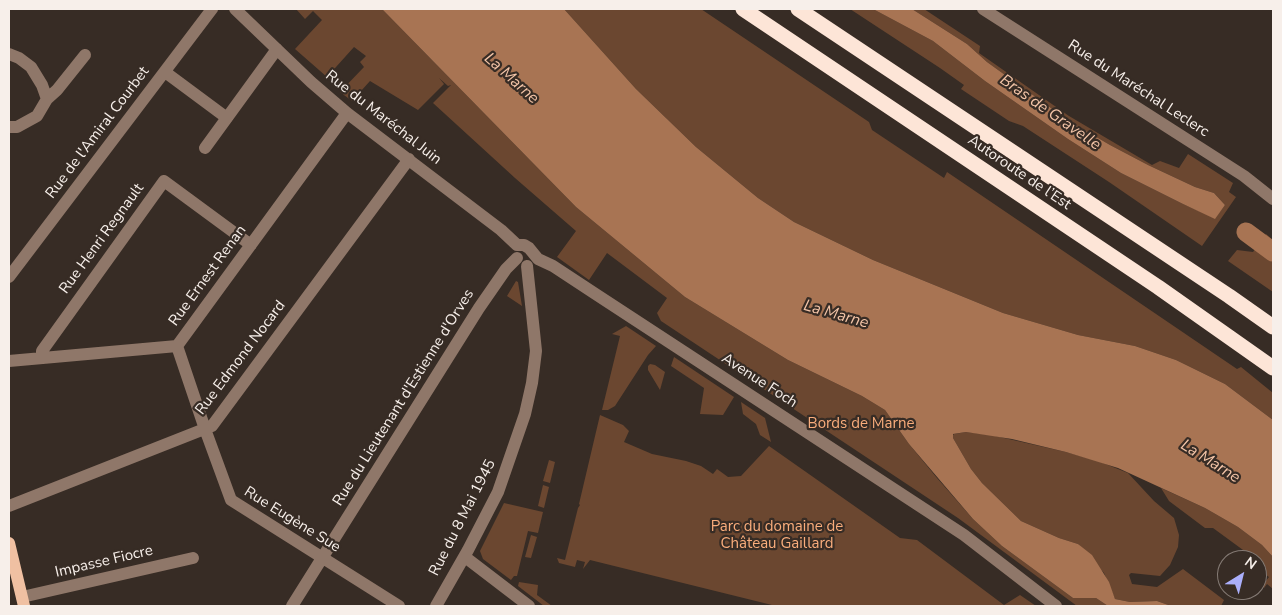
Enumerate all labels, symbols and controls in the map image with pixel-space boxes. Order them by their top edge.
street label: Rue du Maréchal Leclerc [1064,37,1212,141]
water label: La Marne [480,50,542,108]
street label: Rue de l'Amiral Courbet [43,63,153,203]
street label: Rue du Maréchal Juin [321,67,445,169]
water label: Bras de Gravelle [996,71,1104,155]
street label: Autoroute de l’Est [964,132,1074,214]
street label: Rue Henri Regnault [56,180,148,298]
street label: Rue Ernest Renan [165,222,251,330]
street label: Rue du Lieutenant d'Estienne d'Orves [330,286,478,510]
street label: Rue Edmond Nocard [192,297,290,419]
water label: La Marne [801,297,871,333]
street label: Avenue Foch [718,350,800,412]
park label: Bords de Marne [808,415,914,433]
water label: La Marne [1177,436,1243,488]
street label: Rue du 8 Mai 1945 [426,457,500,579]
street label: Rue Eugène Sue [241,483,343,557]
park label: Parc du domaine de Château Gaillard [711,518,843,553]
street label: Impasse Fiocre [53,542,155,582]
north arrow [1217,550,1267,600]
text: N [1241,552,1260,574]

